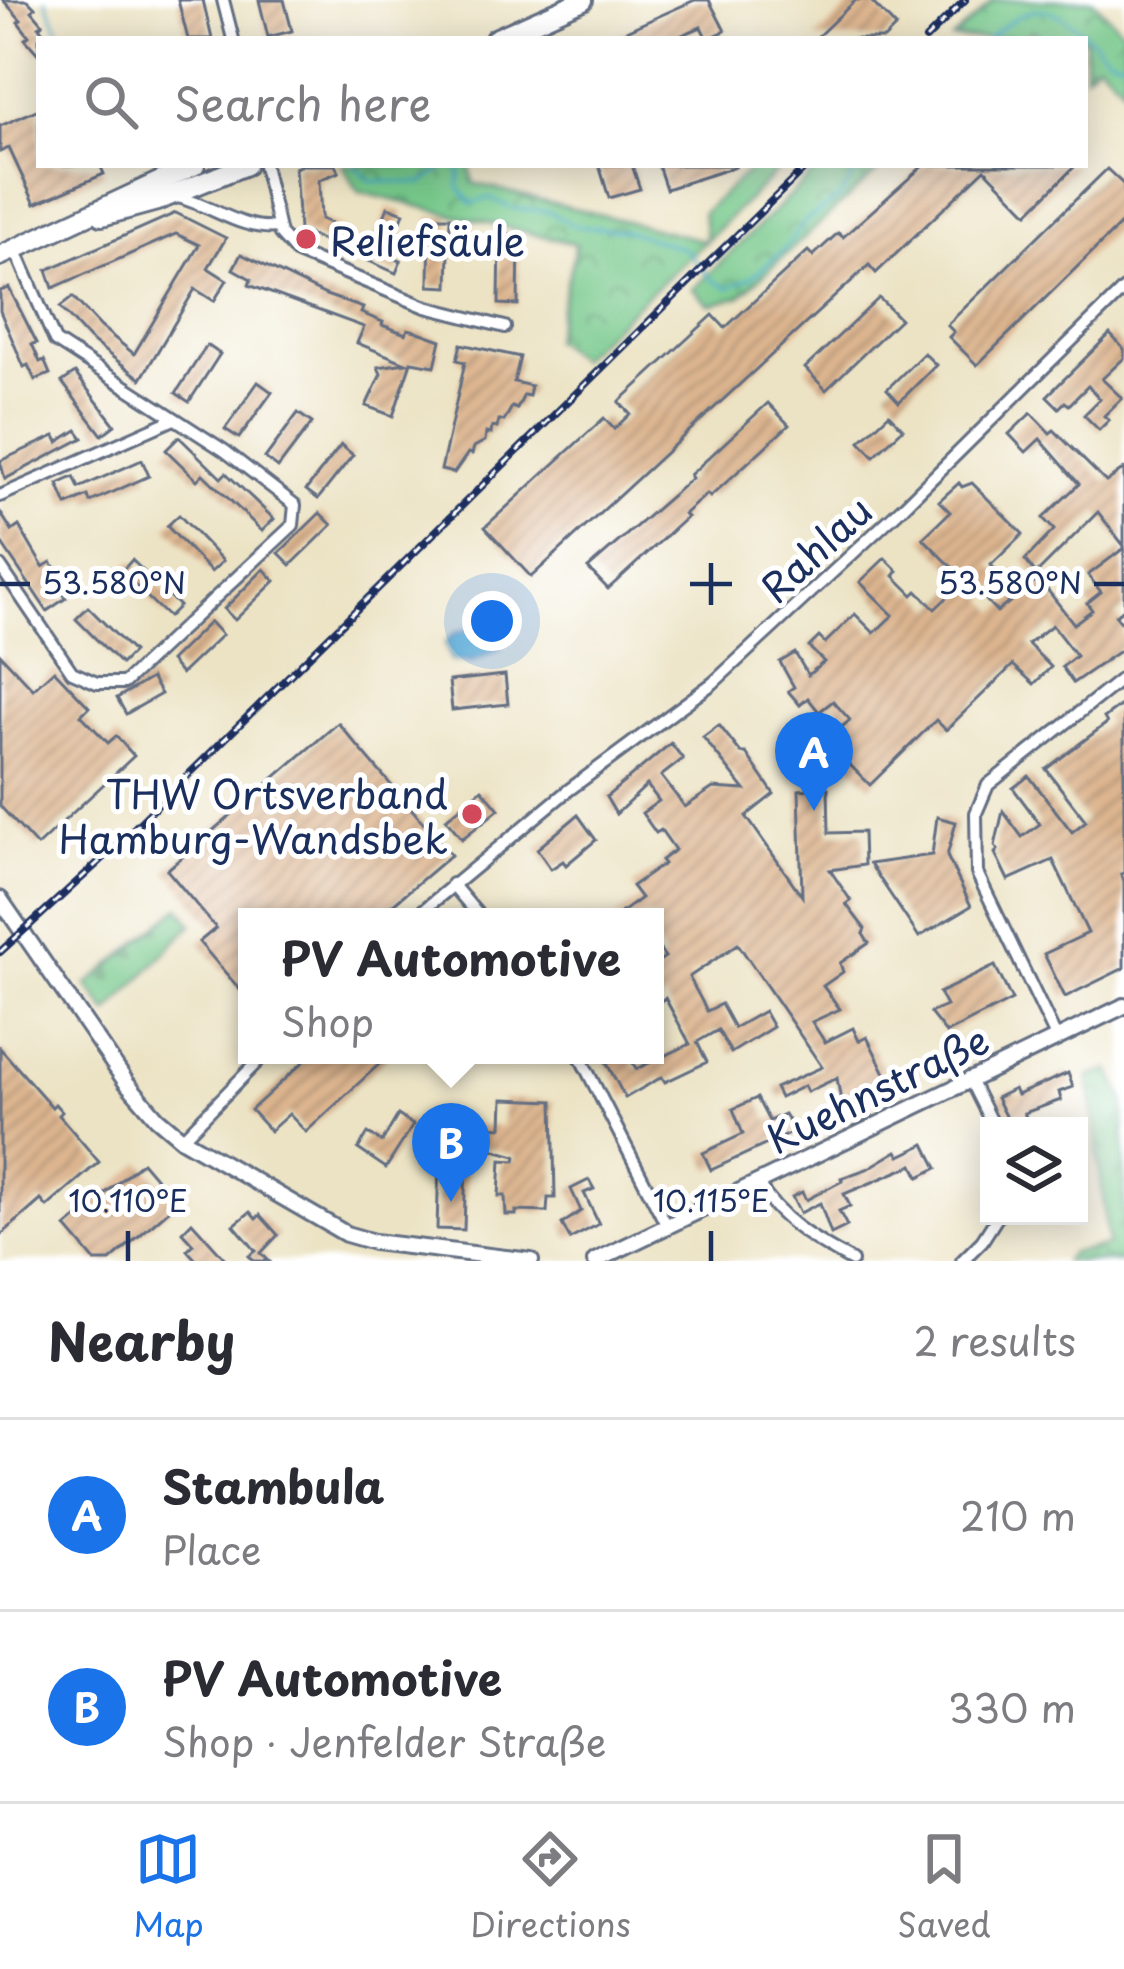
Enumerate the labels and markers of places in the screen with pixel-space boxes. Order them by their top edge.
place label: Reliefsäule [330,210,525,269]
marker: Reliefsäule [293,226,319,252]
pin: A [775,712,853,811]
place label: THW Ortsverband Hamburg-Wandsbek [58,763,448,867]
marker: THW Ortsverband Hamburg-Wandsbek [459,801,485,827]
pin: B [412,1103,490,1202]

